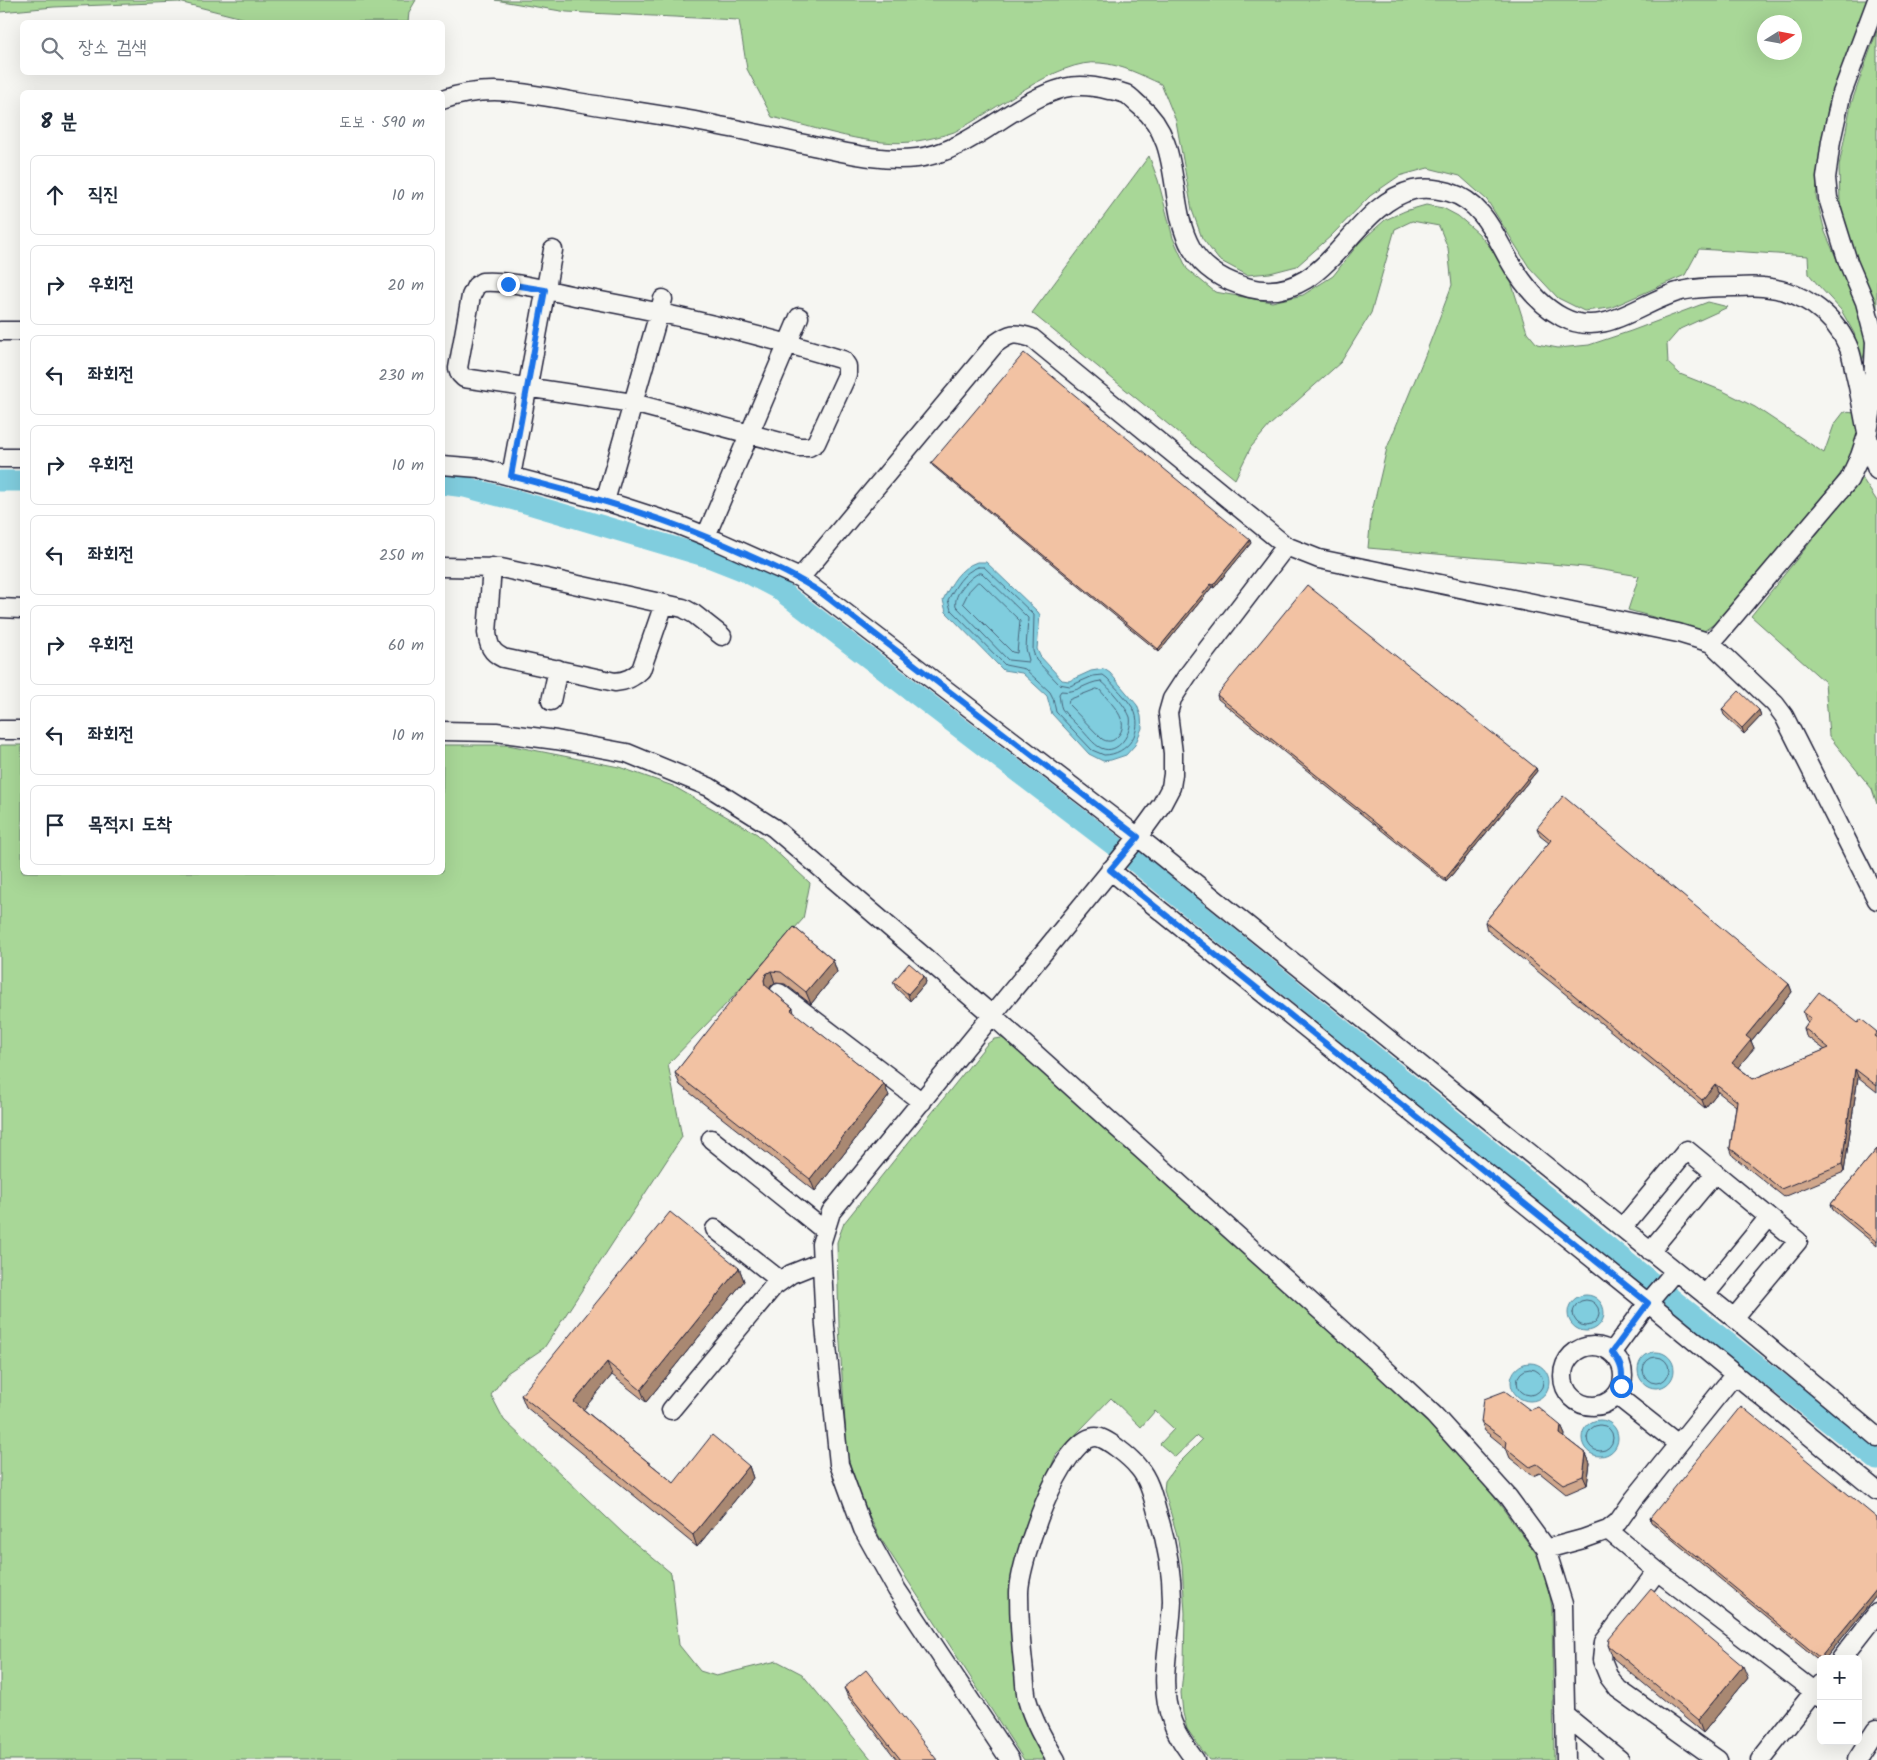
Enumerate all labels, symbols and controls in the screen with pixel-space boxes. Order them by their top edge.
north arrow [1757,15,1802,60]
search box [20,20,445,75]
text: 장소 검색 [78,33,147,63]
icon: search [38,34,66,62]
text: 8 분 [40,106,77,139]
text: 도보 · 590 m [339,110,425,135]
text: 직진 [88,180,119,210]
icon: ahead [41,181,69,209]
text: 10 m [392,183,424,208]
text: 우회전 [88,270,134,300]
icon: right [41,271,69,299]
text: 20 m [388,273,424,298]
route end [497,273,520,296]
text: 좌회전 [88,360,134,390]
icon: left [41,361,69,389]
text: 230 m [378,363,424,388]
text: 우회전 [88,450,134,480]
icon: right [41,451,69,479]
text: 10 m [392,453,424,478]
text: 좌회전 [88,540,134,570]
icon: left [41,541,69,569]
text: 250 m [379,543,424,568]
text: 우회전 [88,630,134,660]
icon: right [41,631,69,659]
text: 60 m [388,633,424,658]
text: 좌회전 [88,720,134,750]
icon: left [41,721,69,749]
text: 10 m [392,723,424,748]
text: 목적지 도착 [88,810,172,840]
icon: arrive [41,811,69,839]
route start [1610,1375,1633,1398]
map controls [1817,1655,1862,1745]
button: + [1817,1655,1862,1700]
button: − [1817,1700,1862,1745]

